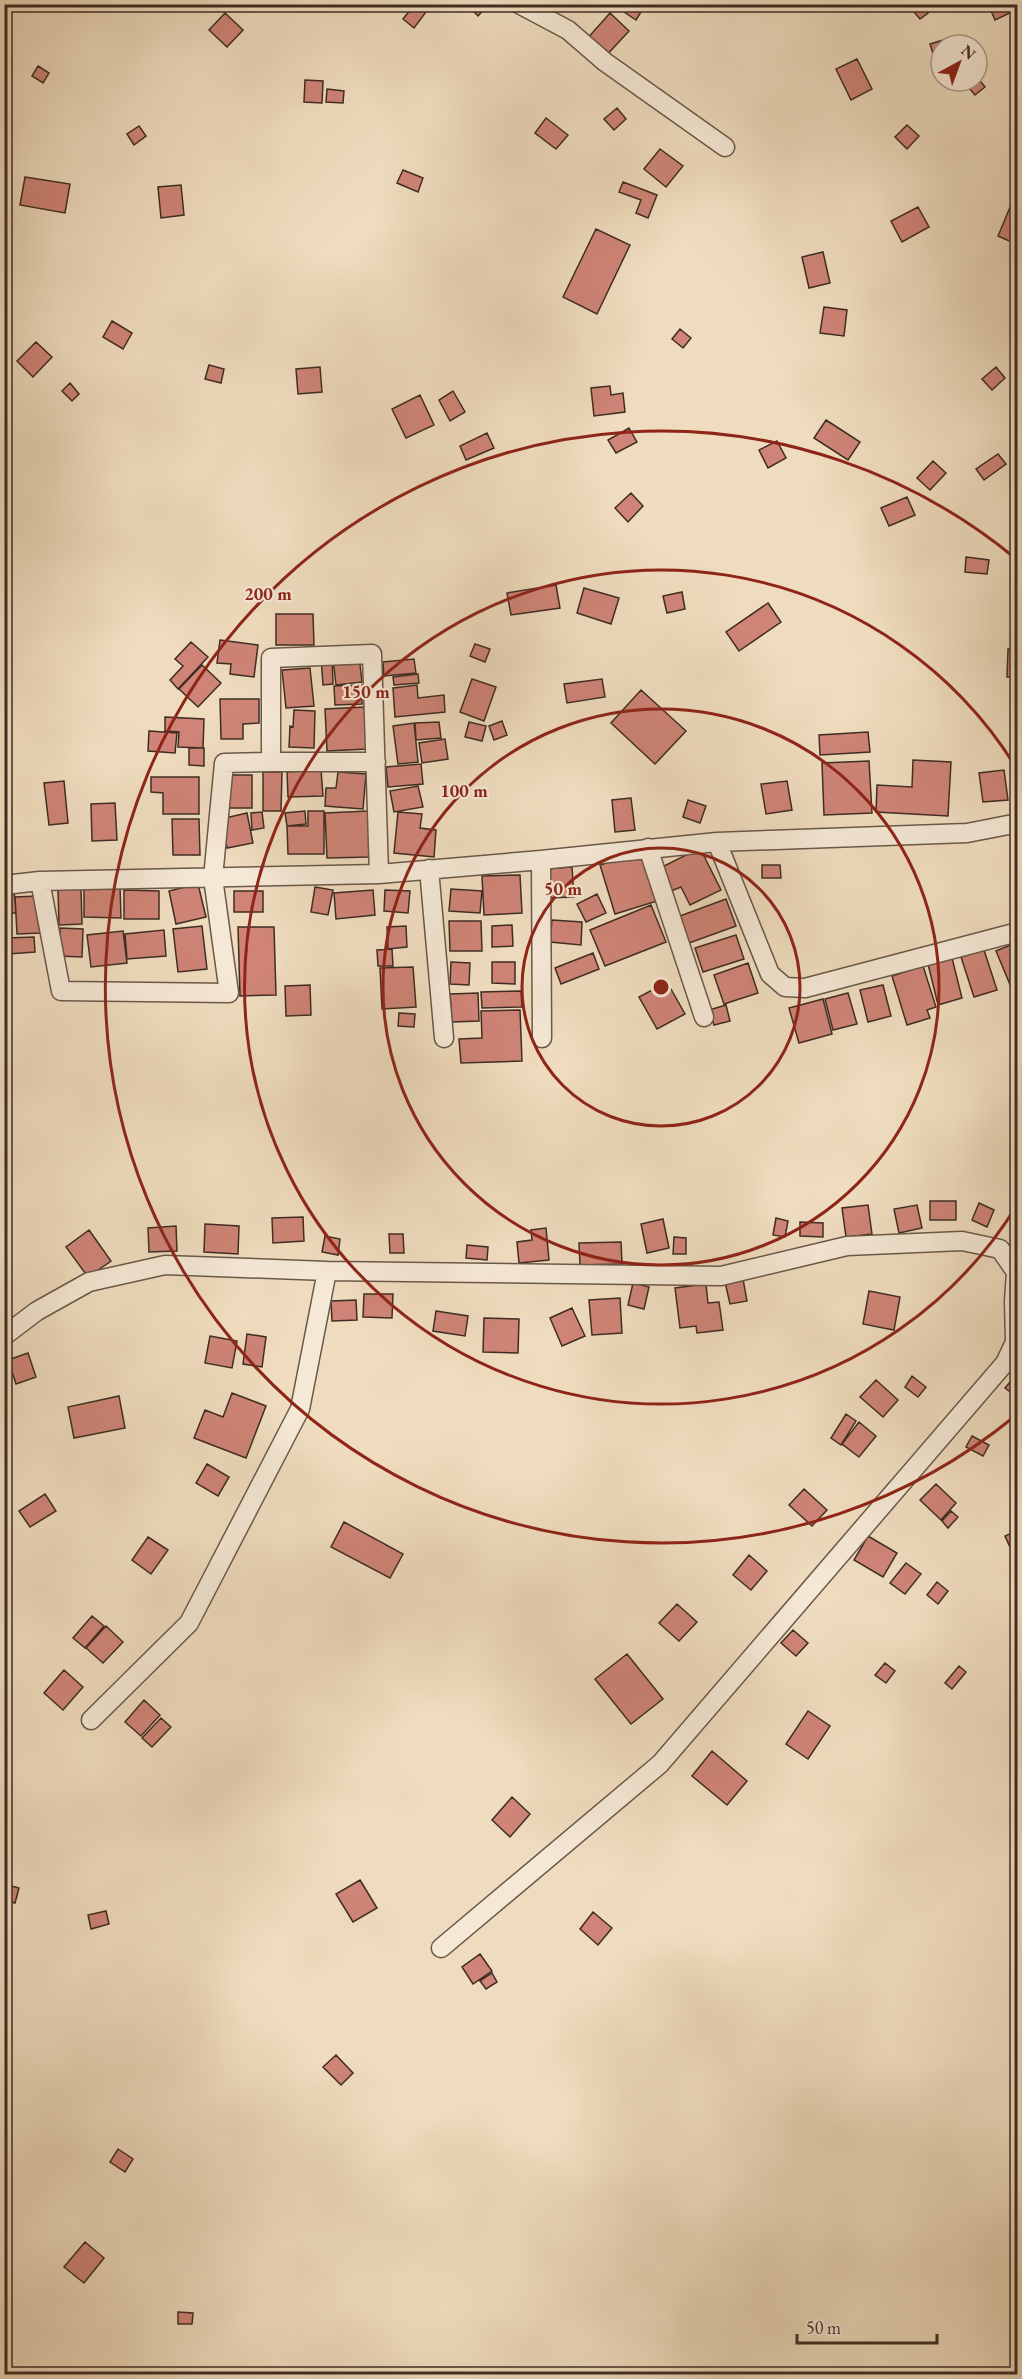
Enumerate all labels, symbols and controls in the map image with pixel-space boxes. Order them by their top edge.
north arrow [929,33,989,93]
text: N [957,40,980,64]
text: 200 m [244,582,292,605]
text: 150 m [342,680,390,703]
text: 100 m [440,779,488,802]
text: 50 m [544,877,582,900]
centre of rings [651,977,671,997]
scale bar [797,2307,936,2345]
text: 50 m [806,2316,841,2339]

